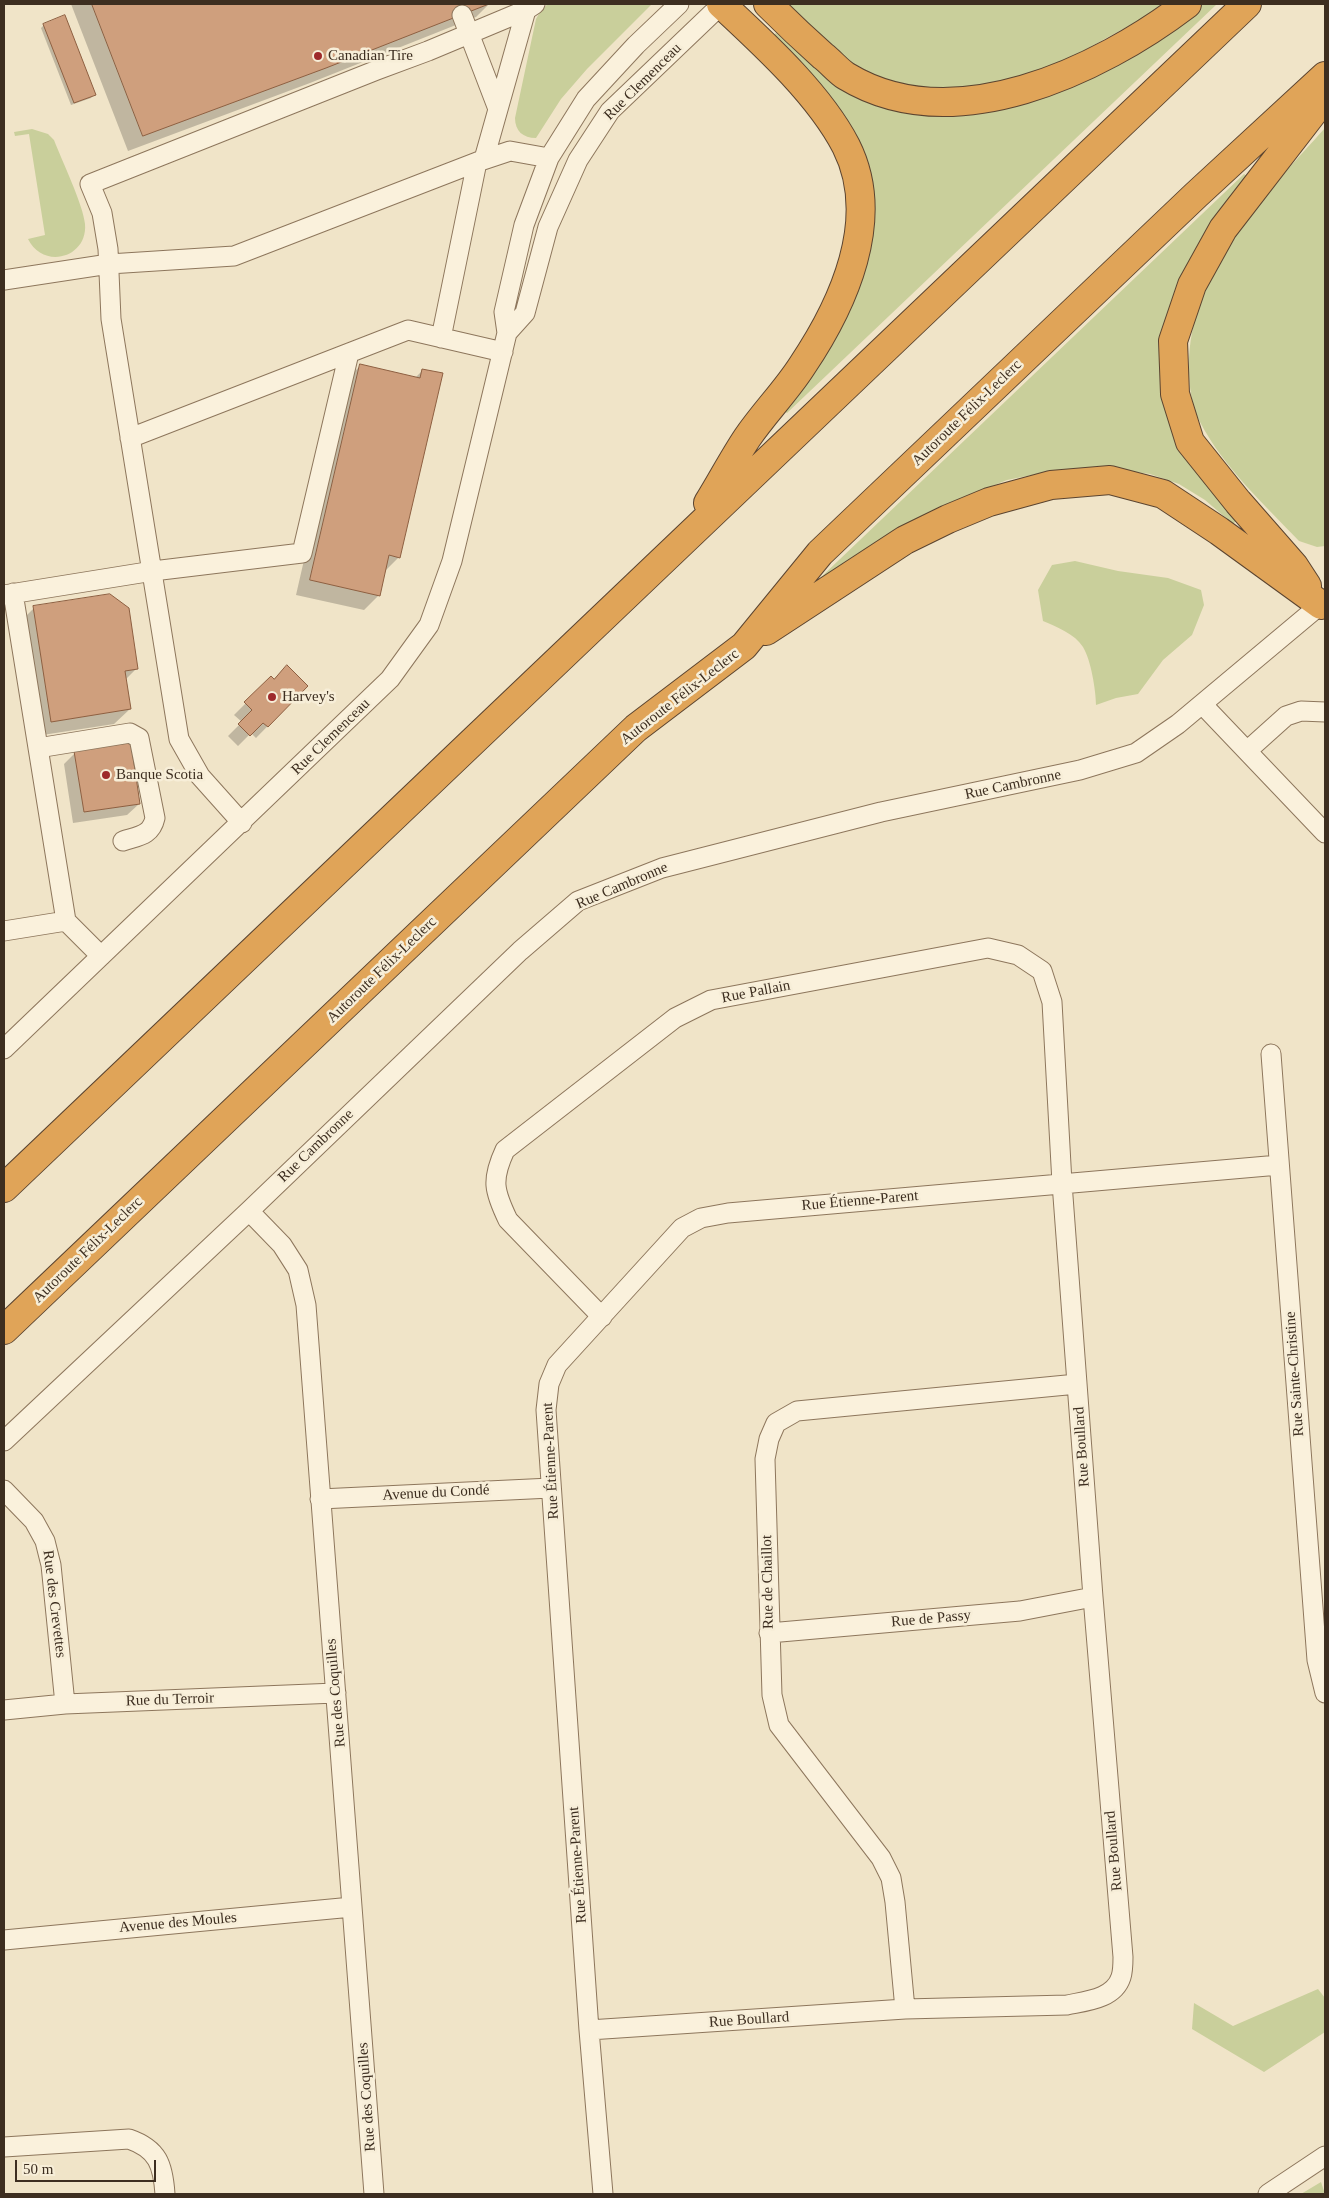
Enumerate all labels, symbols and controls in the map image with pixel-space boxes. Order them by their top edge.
street label: Rue Clemenceau [601,40,685,124]
place label: Canadian Tire [328,47,413,65]
marker: Canadian Tire [312,50,324,62]
street label: Autoroute Félix-Leclerc [908,356,1026,470]
street label: Autoroute Félix-Leclerc [617,645,743,749]
place label: Harvey's [282,688,335,706]
marker: Harvey's [266,691,278,703]
street label: Rue Clemenceau [288,695,374,779]
place label: Banque Scotia [116,766,203,784]
street label: Rue Cambronne [963,766,1063,804]
marker: Banque Scotia [100,769,112,781]
street label: Rue Cambronne [573,859,671,913]
street label: Autoroute Félix-Leclerc [323,913,441,1027]
street label: Rue Pallain [720,977,792,1007]
street label: Rue Cambronne [275,1106,357,1186]
street label: Rue Étienne-Parent [801,1187,919,1215]
street label: Autoroute Félix-Leclerc [29,1193,147,1307]
street label: Rue Sainte-Christine [1282,1311,1308,1437]
street label: Rue Étienne-Parent [539,1402,563,1520]
street label: Rue Boullard [1070,1406,1094,1488]
street label: Avenue du Condé [382,1481,490,1505]
street label: Rue de Chaillot [758,1535,778,1629]
street label: Rue des Crevettes [38,1549,70,1659]
street label: Rue de Passy [890,1607,972,1631]
street label: Rue des Coquilles [322,1638,350,1748]
street label: Rue du Terroir [126,1689,214,1711]
street label: Rue Étienne-Parent [565,1806,591,1924]
street label: Rue Boullard [1102,1810,1126,1892]
street label: Avenue des Moules [118,1909,238,1937]
street label: Rue Boullard [708,2008,790,2032]
street label: Rue des Coquilles [354,2042,380,2152]
scale bar [18,2150,159,2182]
text: 50 m [23,2161,53,2177]

